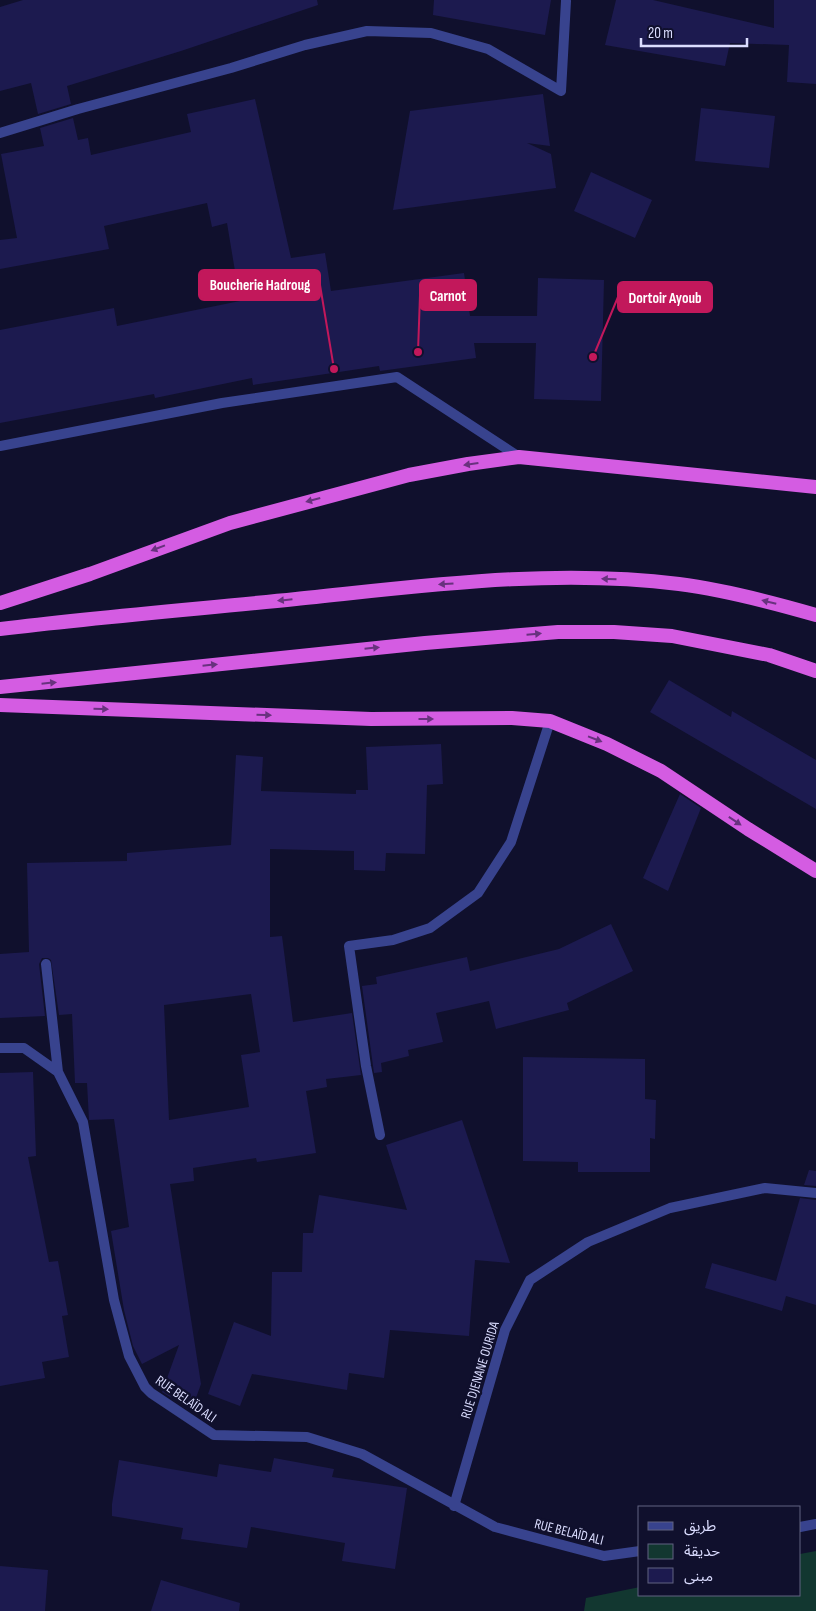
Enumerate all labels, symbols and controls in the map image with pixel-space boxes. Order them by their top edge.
scale bar [641,15,747,47]
text: 20 m [648,24,673,43]
callout: Boucherie Hadroug [199,270,320,300]
text: Boucherie Hadroug [210,276,311,295]
callout: Carnot [420,280,476,310]
callout: Dortoir Ayoub [618,282,712,312]
text: Carnot [430,287,466,306]
text: Dortoir Ayoub [628,289,702,308]
one-way arrow [463,460,479,468]
one-way arrow [305,497,320,505]
one-way arrow [150,545,165,552]
one-way arrow [600,575,616,583]
one-way arrow [438,580,454,588]
one-way arrow [276,596,292,604]
one-way arrow [762,598,777,606]
one-way arrow [526,629,542,637]
one-way arrow [364,644,380,652]
one-way arrow [202,661,218,669]
one-way arrow [41,679,57,687]
one-way arrow [93,705,109,713]
one-way arrow [256,712,272,720]
one-way arrow [418,715,434,723]
one-way arrow [588,736,603,743]
one-way arrow [729,816,742,826]
street label: RUE DJENANE OURIDA [457,1318,503,1421]
street label: RUE BELAÏD ALI [152,1372,220,1426]
legend [638,1506,801,1596]
street label: RUE BELAÏD ALI [533,1515,605,1549]
text: طريق [684,1517,716,1536]
text: حديقة [684,1542,720,1561]
text: مبنى [684,1567,713,1586]

